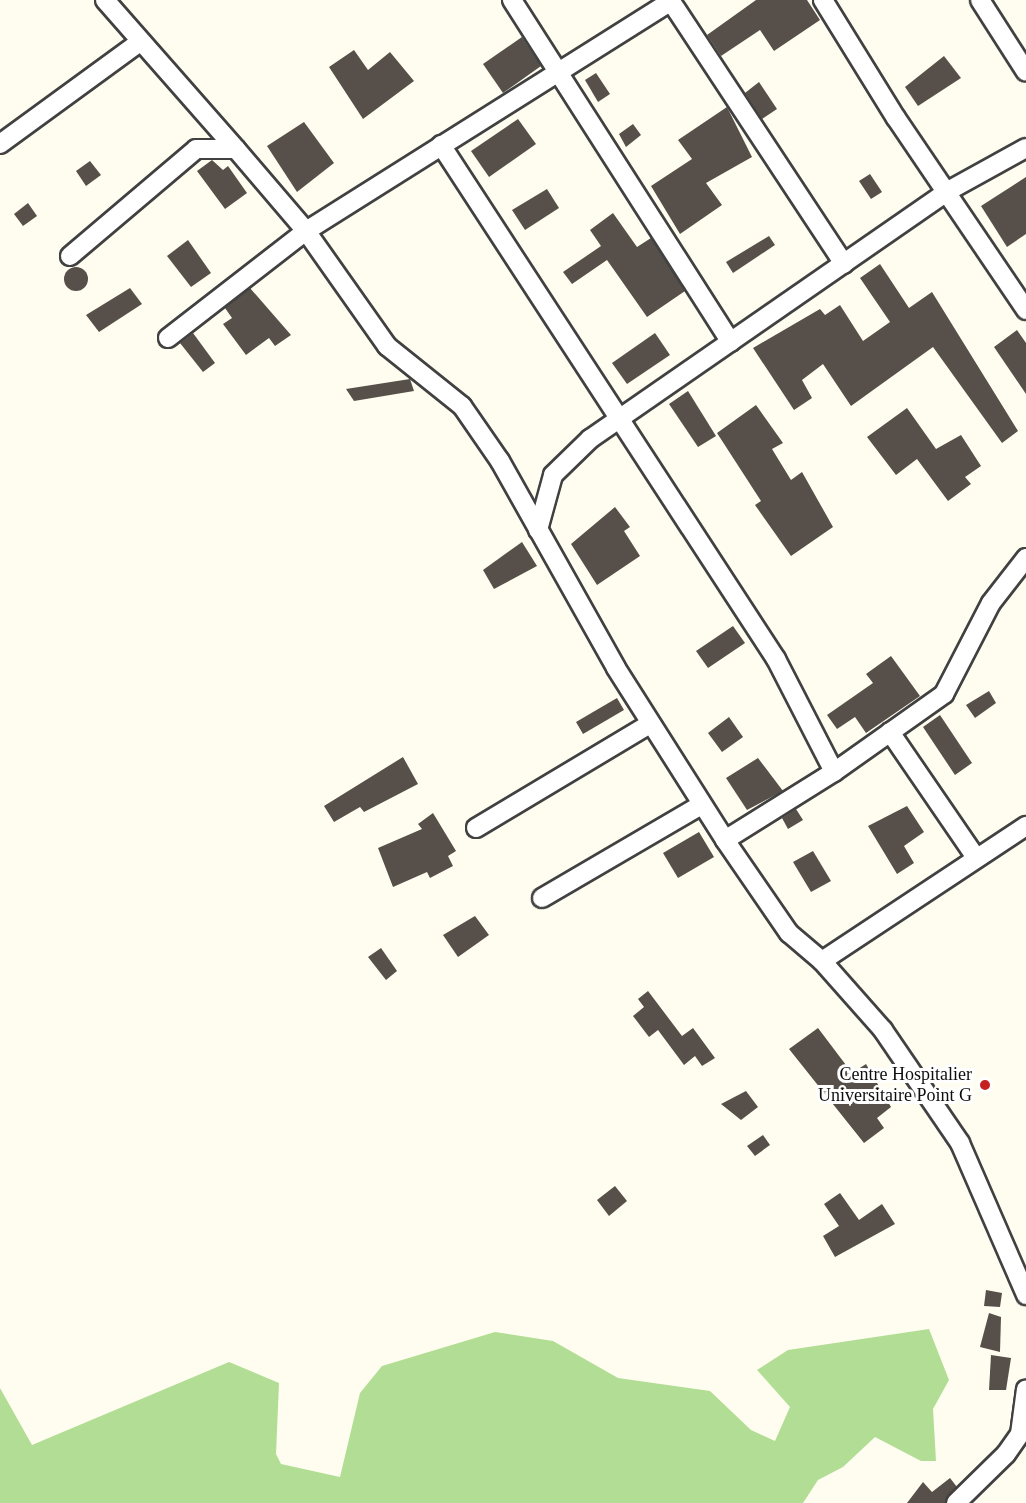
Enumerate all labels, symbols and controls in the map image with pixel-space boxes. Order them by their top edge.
place label: Centre Hospitalier Universitaire Point G [818,1064,972,1106]
marker: Centre Hospitalier Universitaire Point G [976,1076,994,1094]

